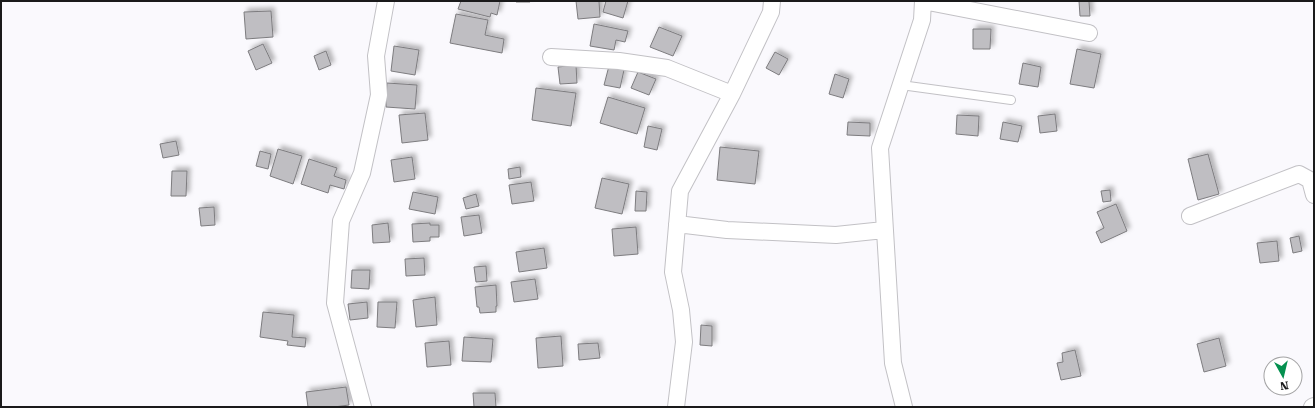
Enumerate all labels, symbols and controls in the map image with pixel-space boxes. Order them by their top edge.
north arrow [1263,356,1303,396]
text: N [1279,378,1289,393]

